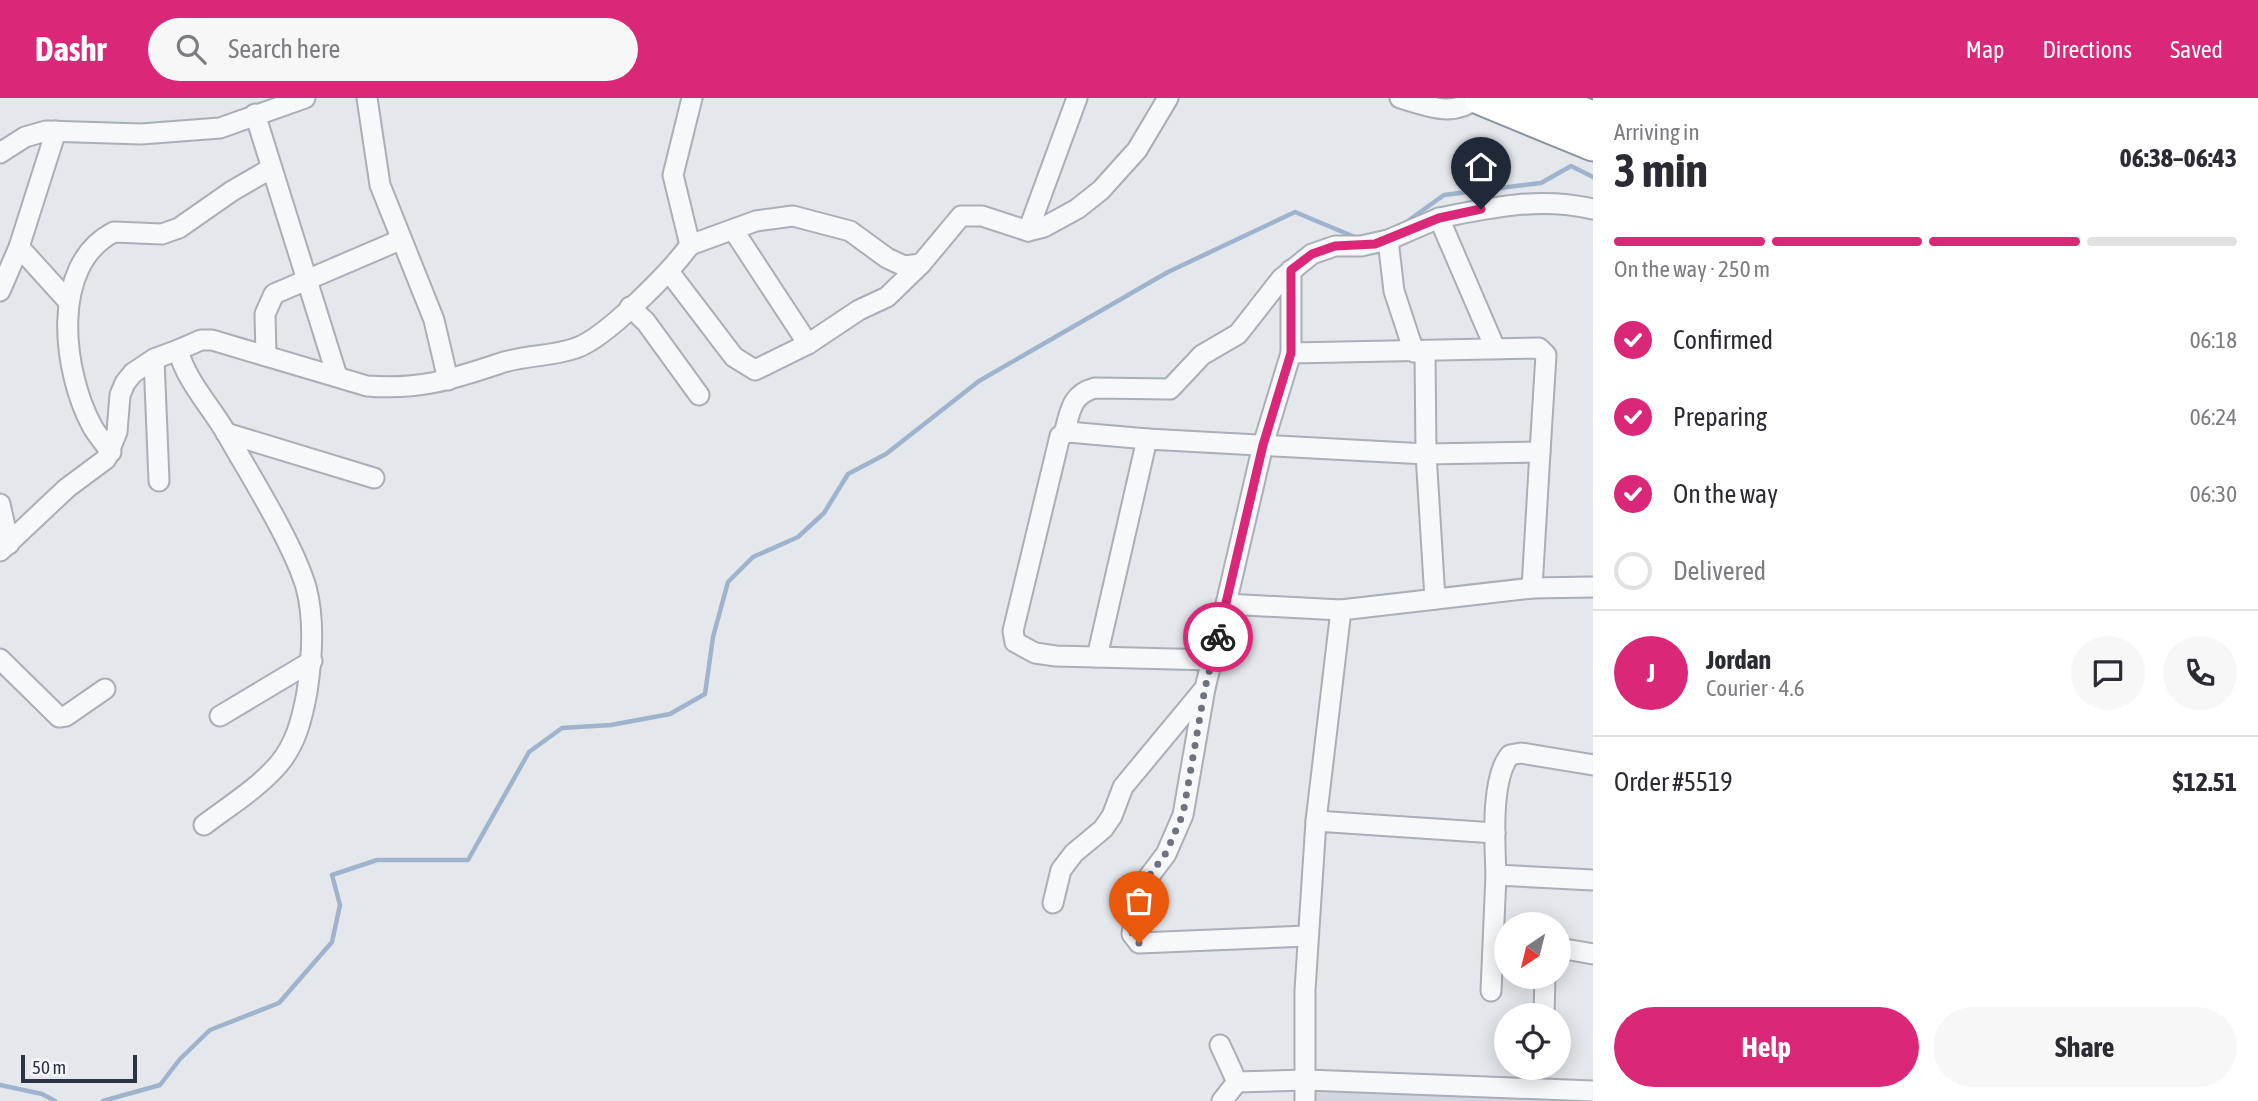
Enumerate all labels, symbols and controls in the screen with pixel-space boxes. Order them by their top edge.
search box [148,18,638,81]
text: Dashr [35,30,106,68]
icon: search [172,30,210,68]
text: Search here [228,34,340,64]
text: Map [1966,36,2004,63]
text: Directions [2042,36,2132,63]
text: Saved [2170,36,2223,63]
text: Arriving in [1614,119,1700,145]
pin [1451,137,1511,209]
text: 06:38–06:43 [2120,143,2237,173]
text: 3 min [1614,144,1708,197]
icon: home [1462,148,1500,186]
text: On the way · 250 m [1614,256,1770,282]
icon: check [1614,321,1652,359]
text: Confirmed [1673,325,1773,355]
text: 06:18 [2190,327,2237,353]
icon: check [1614,398,1652,436]
text: Preparing [1673,402,1767,432]
text: 06:24 [2190,404,2237,430]
icon: check [1614,475,1652,513]
text: On the way [1673,479,1778,509]
text: 06:30 [2190,481,2237,507]
text: Delivered [1673,556,1766,586]
courier [1183,602,1253,672]
icon: bike [1199,618,1237,656]
button: chat [2071,636,2145,710]
button: phone [2163,636,2237,710]
text: Jordan [1706,645,1771,675]
text: J [1647,658,1655,688]
text: Courier · 4.6 [1706,675,1805,701]
text: Order #5519 [1614,767,1733,797]
text: $12.51 [2173,767,2237,797]
pin [1109,871,1169,943]
icon: bag [1120,882,1158,920]
north arrow [1494,912,1572,989]
map controls [1494,912,1571,1080]
button: locate [1494,1003,1571,1080]
button: Help [1614,1007,1919,1087]
button: Share [1933,1007,2237,1087]
scale bar [21,1052,136,1084]
text: 50 m [32,1056,66,1078]

